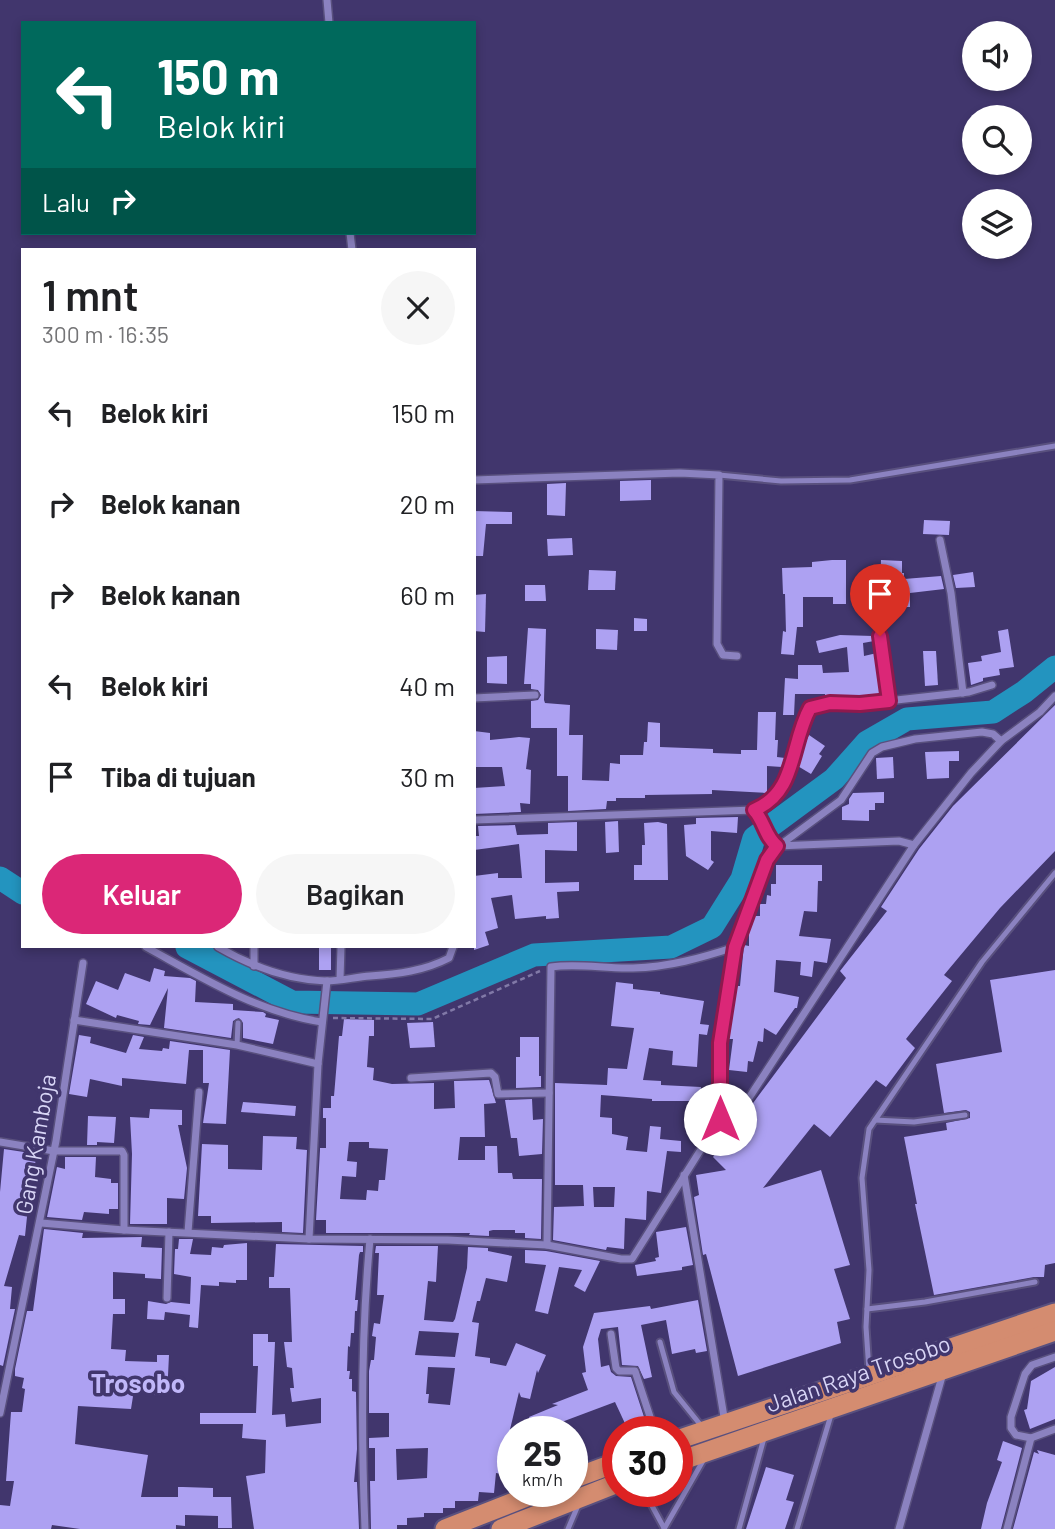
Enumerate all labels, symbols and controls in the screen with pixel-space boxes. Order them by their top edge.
map controls [962,21,1032,259]
button: sound [962,21,1032,91]
text: 150 m [157,46,279,105]
icon: left [42,49,133,140]
button: search [962,105,1032,175]
text: Belok kiri [157,106,285,144]
icon: right [104,182,142,220]
text: Lalu [42,186,90,217]
button: layers [962,189,1032,259]
text: 1 mnt [42,269,139,319]
button: close [381,271,455,345]
text: 300 m · 16:35 [42,320,169,348]
icon: left [42,394,80,432]
text: Belok kiri [101,397,208,428]
text: 150 m [391,397,455,428]
icon: right [42,485,80,523]
text: Belok kanan [101,488,240,519]
text: 20 m [400,488,455,519]
pin [850,564,910,636]
icon: arrive [861,575,899,613]
icon: right [42,576,80,614]
text: Belok kanan [101,579,240,610]
text: 60 m [400,579,455,610]
icon: left [42,667,80,705]
text: Belok kiri [101,670,208,701]
text: 40 m [399,670,455,701]
icon: arrive [42,758,80,796]
text: Tiba di tujuan [101,761,256,792]
text: 30 m [400,761,455,792]
button: Keluar [42,854,242,934]
button: Bagikan [256,854,455,934]
street label: Gang Kamboja [9,1072,61,1216]
position arrow [683,1082,757,1156]
street label: Jalan Raya Trosobo [762,1328,954,1418]
district label: Trosobo [91,1367,185,1398]
speed limit sign: 30 [602,1416,693,1507]
text: 25 [523,1431,562,1473]
text: km/h [522,1468,563,1490]

